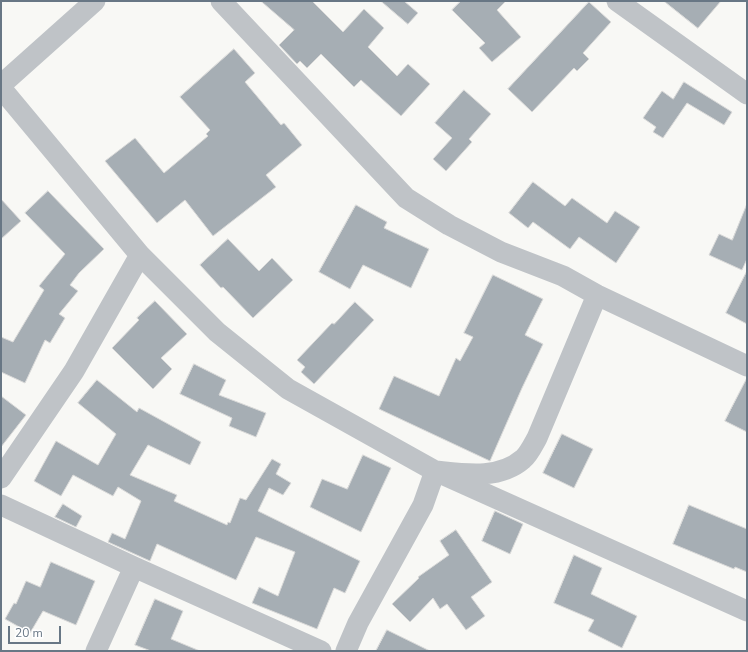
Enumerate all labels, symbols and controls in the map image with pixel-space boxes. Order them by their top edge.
scale bar [10,618,63,644]
text: 20 m [15,625,43,641]

